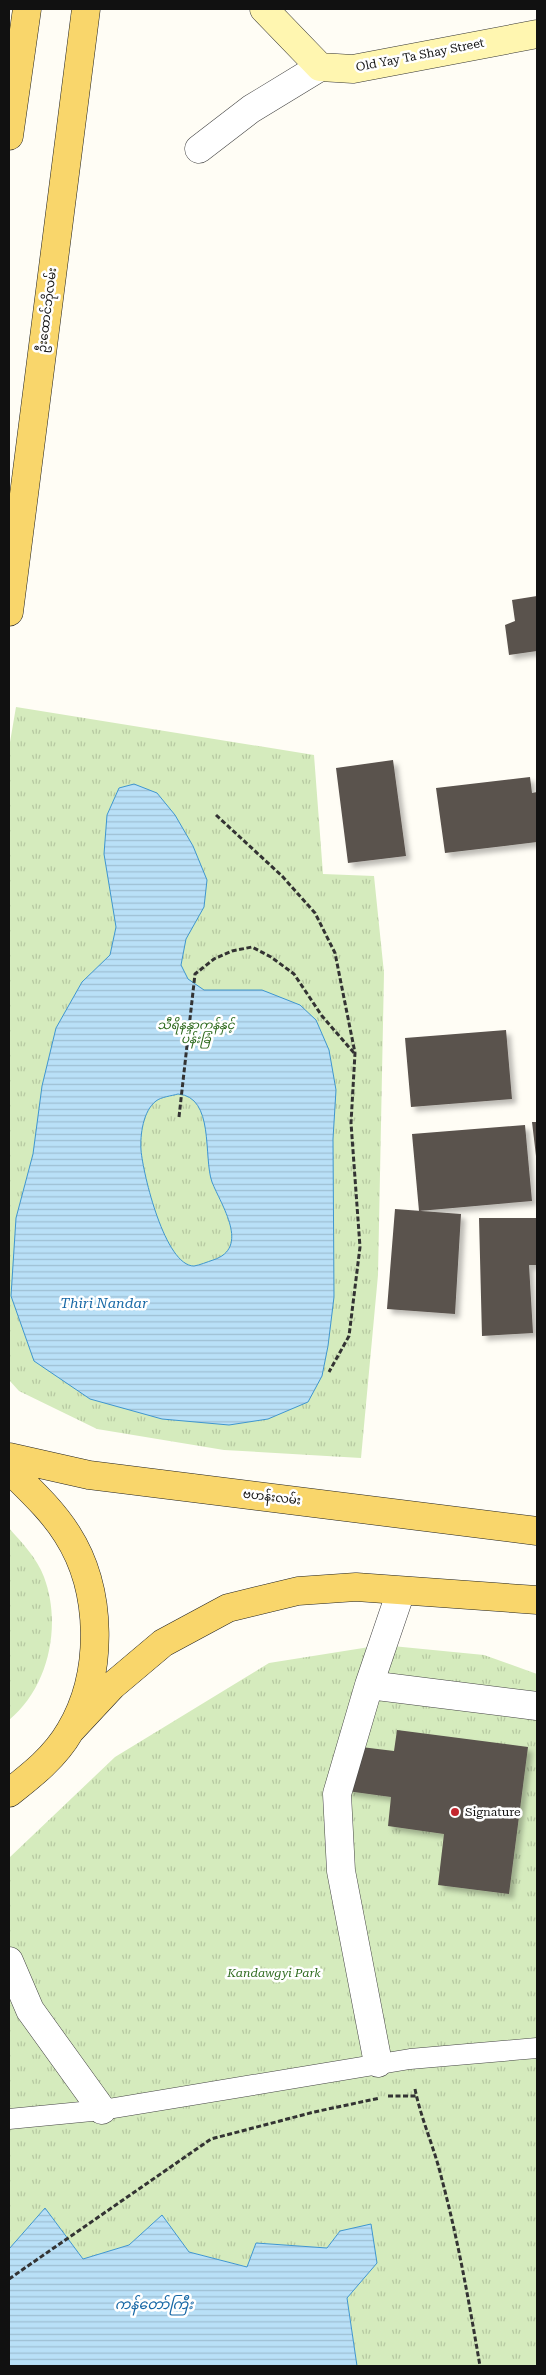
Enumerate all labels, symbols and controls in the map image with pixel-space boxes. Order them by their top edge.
street label: Old Yay Ta Shay Street [355,36,486,74]
street label: ဦးထောင်ဘိုလမ်း [33,266,62,354]
park label: သီရိနန္ဒာကန်နှင့် ပန်းခြံ [157,1016,236,1049]
water label: Thiri Nandar [60,1295,148,1311]
street label: ဗဟန်းလမ်း [242,1485,302,1510]
place label: Signature [465,1805,521,1819]
marker: Signature [449,1806,461,1818]
park label: Kandawgyi Park [226,1966,321,1980]
water label: ကန်တော်ကြီး [115,2294,194,2316]

